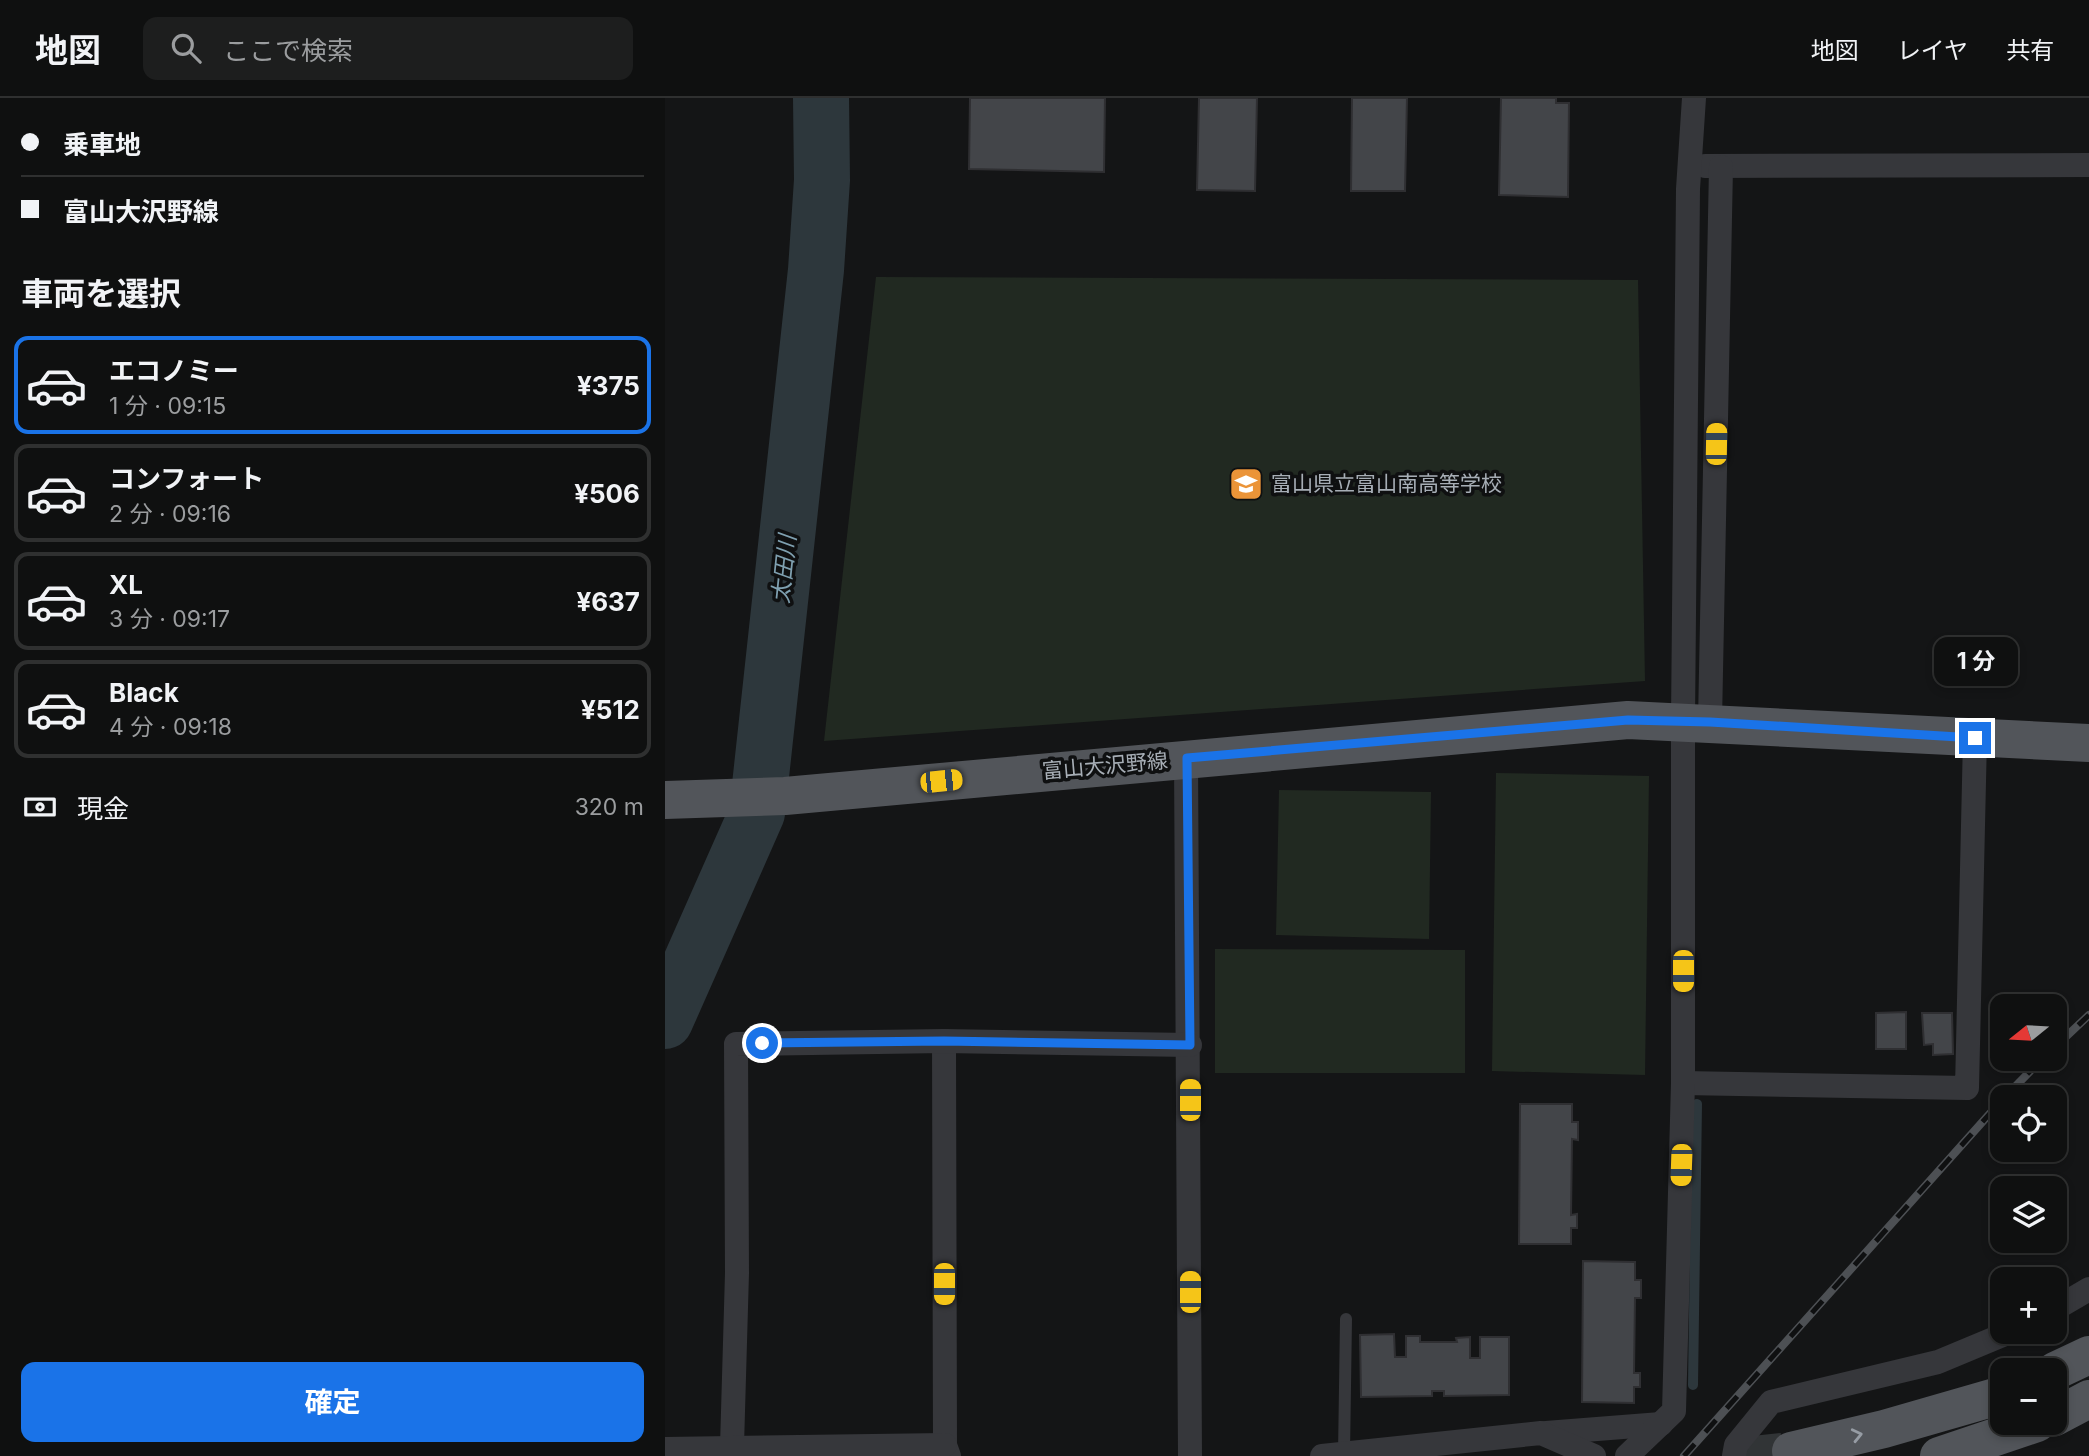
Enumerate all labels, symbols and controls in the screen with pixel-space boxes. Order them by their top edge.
search box [143,17,633,80]
icon: search [167,29,205,67]
text: 地図 [35,30,101,70]
text: ここで検索 [223,35,353,66]
text: 地図 [1811,36,1859,65]
text: レイヤ [1897,36,1968,65]
text: 共有 [2006,36,2054,65]
text: 乗車地 [63,129,141,160]
text: 富山大沢野線 [63,196,219,227]
text: 車両を選択 [21,274,181,313]
icon: car [25,354,88,417]
text: エコノミー [109,355,239,386]
text: ¥375 [577,370,640,401]
text: 1 分 · 09:15 [109,392,226,420]
car [1706,423,1727,465]
icon: car [25,462,88,525]
text: コンフォート [109,463,264,494]
school or university icon: 富山県立富山南高等学校 [1227,465,1265,503]
place label: 富山県立富山南高等学校 [1271,471,1502,496]
text: ¥506 [574,478,640,509]
text: 2 分 · 09:16 [109,500,231,528]
water label: 太田川 [766,530,802,605]
text: XL [109,569,143,600]
icon: car [25,570,88,633]
text: ¥637 [576,586,640,617]
text: 3 分 · 09:17 [109,605,230,633]
callout: 1 分 [1933,636,2017,686]
text: 1 分 [1957,647,1995,675]
text: Black [109,677,179,708]
icon: car [25,678,88,741]
text: ¥512 [581,694,640,725]
text: 4 分 · 09:18 [109,713,232,741]
route end [1959,722,1991,754]
street label: 富山大沢野線 [1041,748,1169,783]
car [920,768,963,794]
icon: cash [21,788,59,826]
text: 現金 [77,793,129,824]
text: 320 m [575,793,644,821]
car [1673,950,1694,992]
north arrow [1990,994,2067,1071]
map controls [1990,994,2067,1435]
route start [746,1027,778,1059]
car [1180,1079,1201,1121]
button: locate [1990,1085,2067,1162]
car [1670,1144,1693,1186]
button: layers [1990,1176,2067,1253]
car [934,1263,955,1305]
button: + [1990,1267,2067,1344]
car [1180,1271,1201,1313]
button: − [1990,1358,2067,1435]
button: 確定 [21,1362,644,1442]
one-way arrow [1851,1429,1863,1444]

